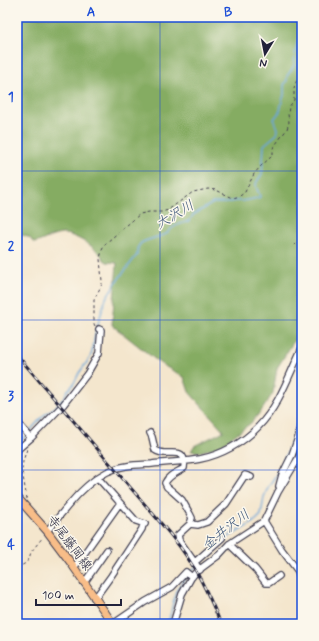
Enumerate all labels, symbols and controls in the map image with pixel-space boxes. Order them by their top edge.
text: A [87,4,95,21]
text: B [224,4,233,21]
north arrow [245,34,285,74]
text: N [259,55,268,70]
text: 1 [8,89,14,106]
water label: 大沢川 [152,196,198,234]
text: 2 [8,238,15,255]
text: 3 [8,388,14,405]
water label: 金井沢川 [198,506,254,554]
street label: 寺尾藤岡線 [43,512,96,575]
text: 4 [7,537,15,554]
scale bar [36,581,121,607]
text: 100 m [42,588,74,604]

